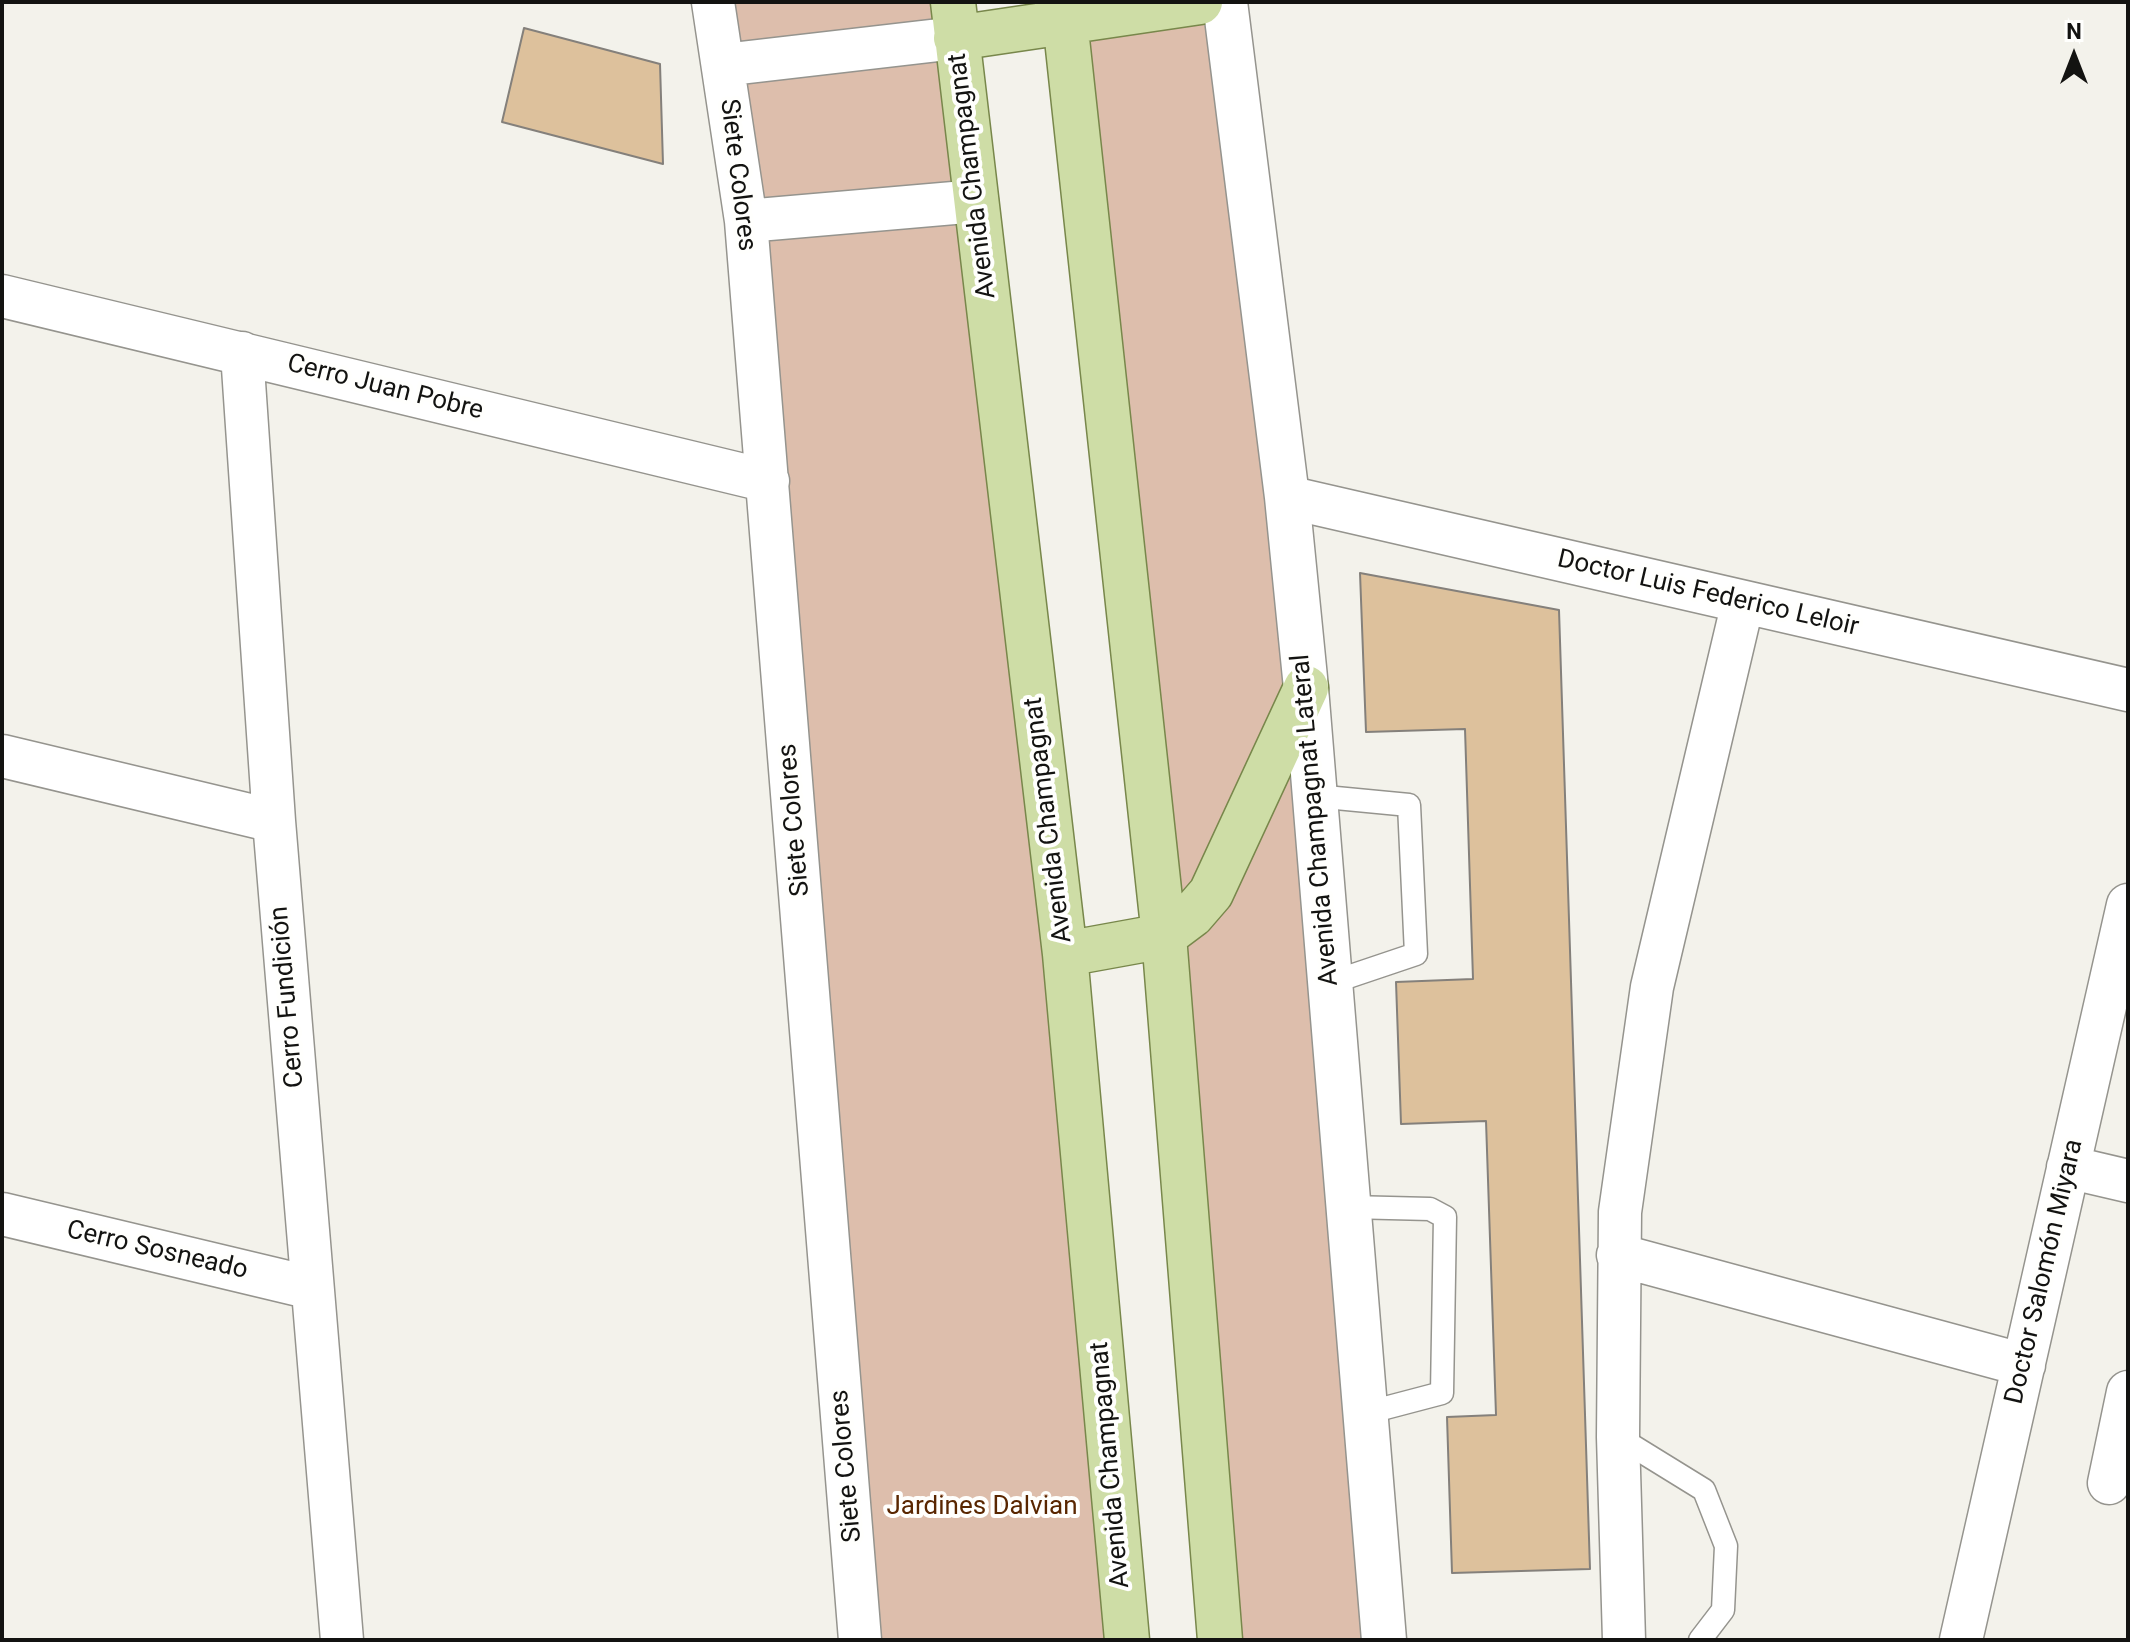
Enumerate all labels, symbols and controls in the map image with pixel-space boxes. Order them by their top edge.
north arrow [2034,16,2114,96]
text: N [2066,19,2082,44]
street label: Avenida Champagnat [942,52,1004,300]
street label: Siete Colores [712,97,762,253]
street label: Cerro Juan Pobre [284,349,486,427]
street label: Doctor Luis Federico Leloir [1554,544,1862,644]
street label: Avenida Champagnat Lateral [1286,653,1346,987]
street label: Avenida Champagnat [1018,696,1080,944]
street label: Siete Colores [773,742,817,898]
street label: Cerro Fundición [265,905,311,1089]
street label: Doctor Salomón Miyara [1999,1137,2091,1407]
street label: Cerro Sosneado [63,1215,251,1287]
street label: Avenida Champagnat [1085,1341,1137,1589]
street label: Siete Colores [825,1388,869,1544]
park label: Jardines Dalvian [886,1491,1078,1523]

